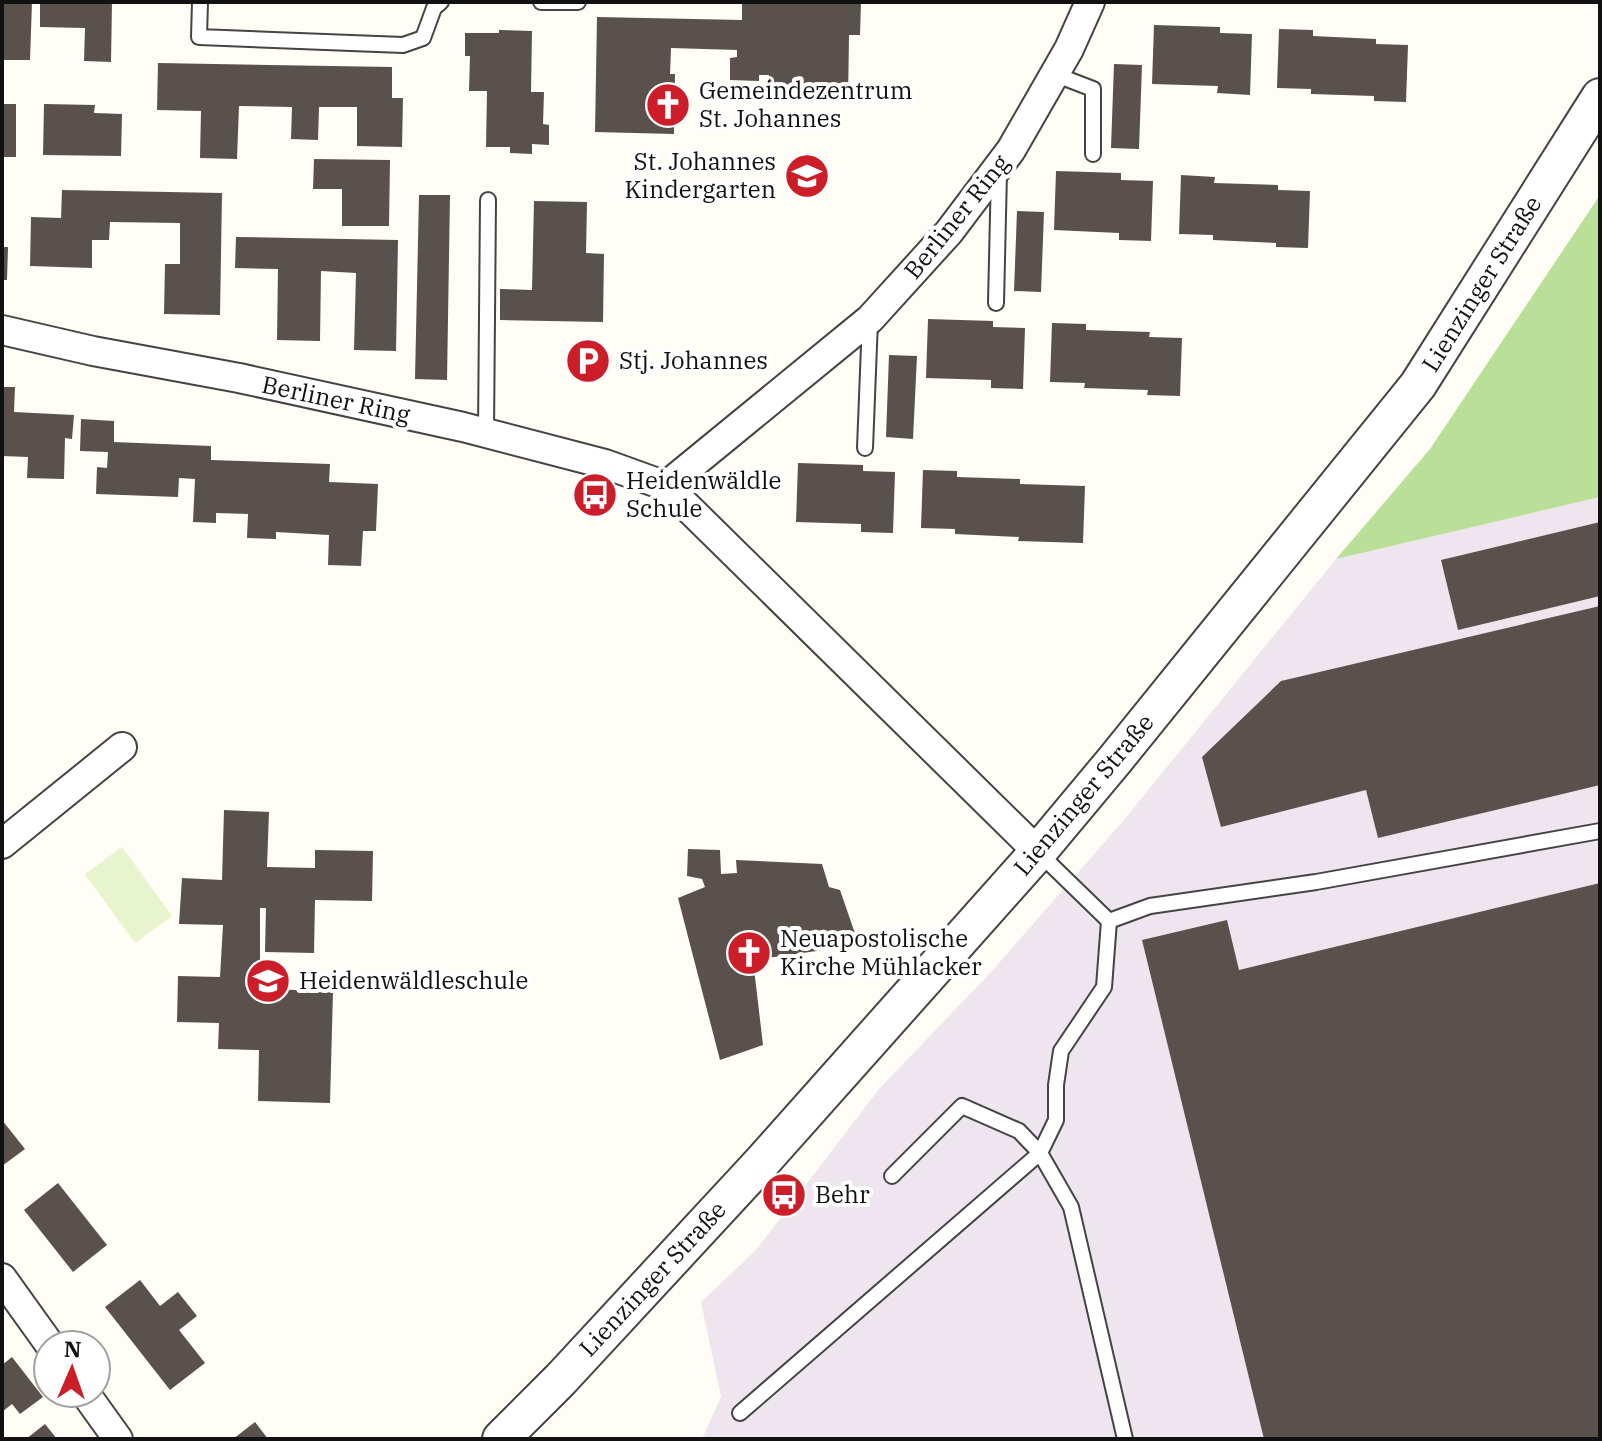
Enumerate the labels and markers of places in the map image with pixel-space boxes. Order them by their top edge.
place label: Gemeindezentrum St. Johannes [699,74,913,134]
church icon: Gemeindezentrum St. Johannes [644,81,692,129]
place label: St. Johannes Kindergarten [624,145,776,205]
school or university icon: St. Johannes Kindergarten [783,152,831,200]
parking icon: Stj. Johannes [564,337,612,385]
place label: Stj. Johannes [619,344,768,376]
place label: Heidenwäldle Schule [626,464,781,524]
bus stop icon: Heidenwäldle Schule [571,471,619,519]
place label: Neuapostolische Kirche Mühlacker [780,922,982,982]
church icon: Neuapostolische Kirche Mühlacker [725,929,773,977]
school or university icon: Heidenwäldleschule [244,957,292,1005]
place label: Heidenwäldleschule [299,964,528,996]
bus stop icon: Behr [760,1171,808,1219]
place label: Behr [815,1178,870,1210]

